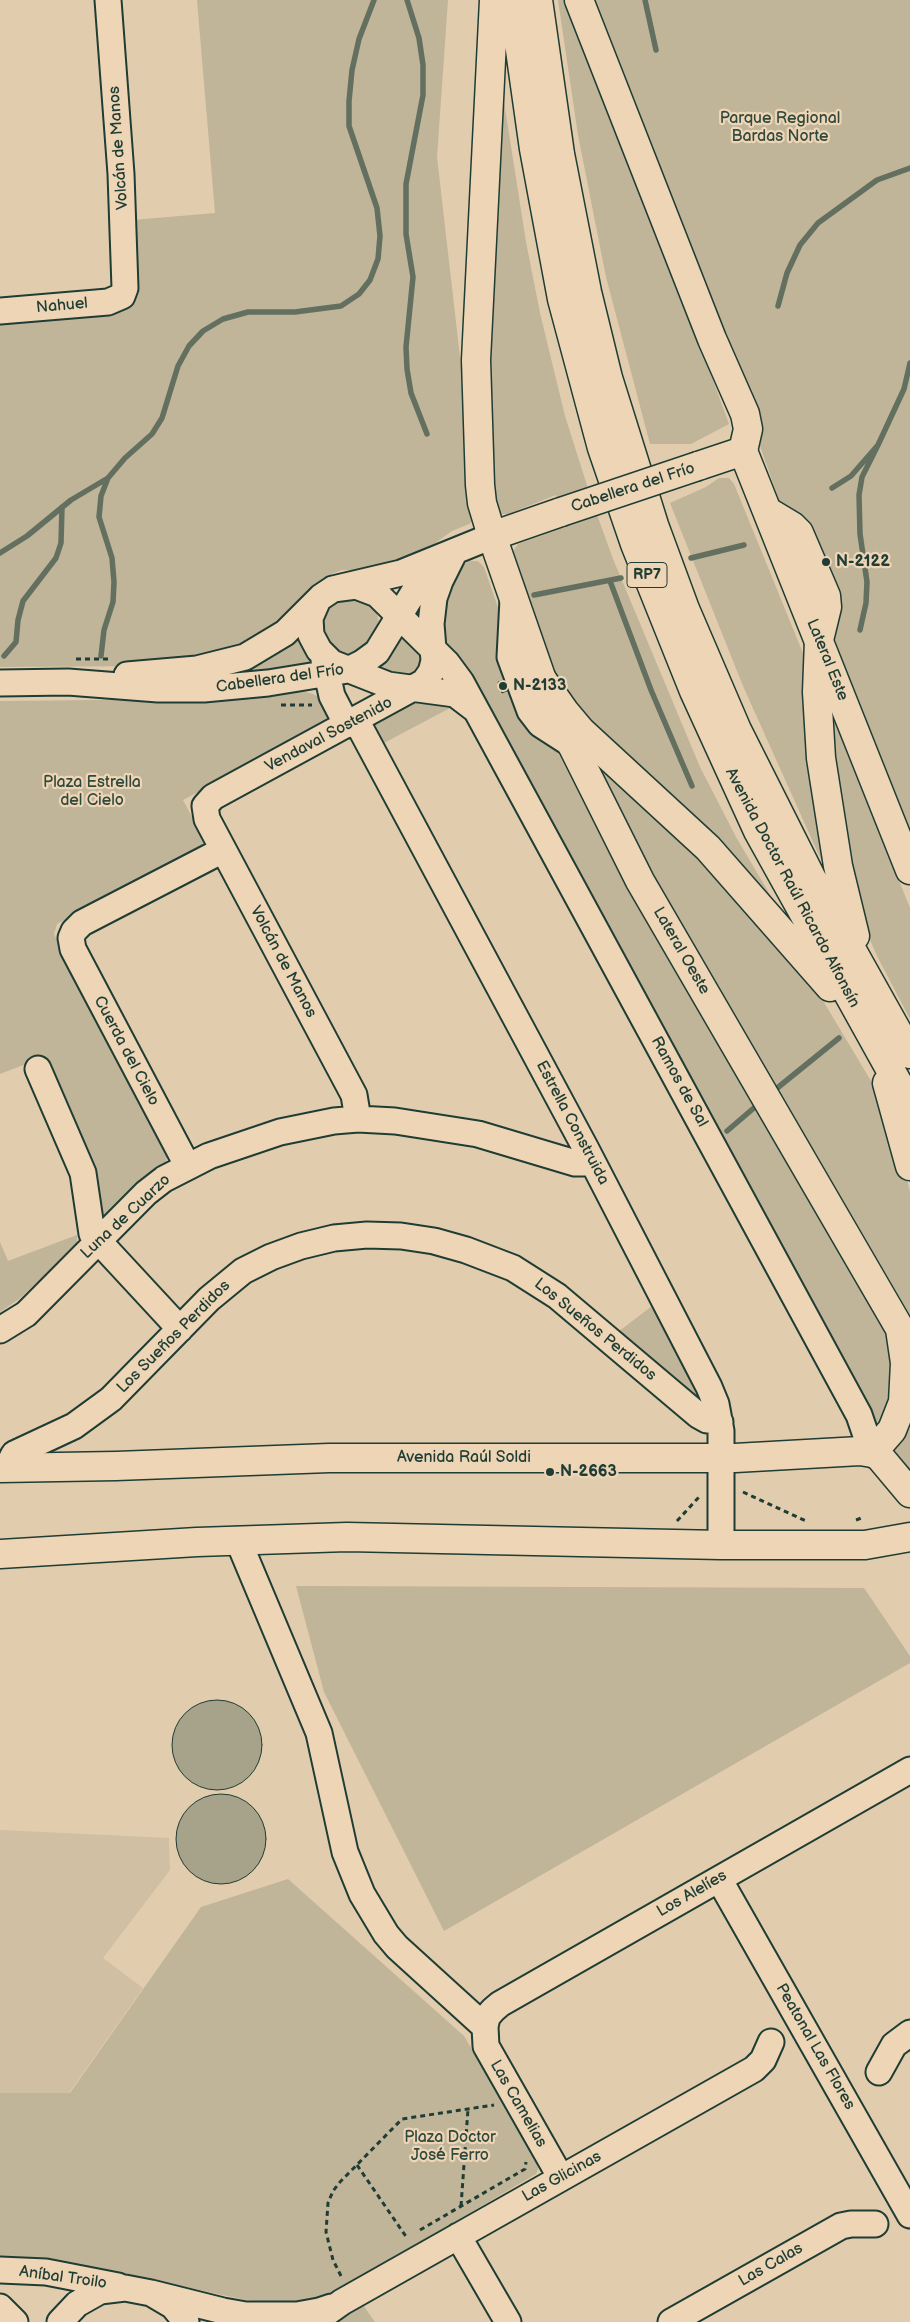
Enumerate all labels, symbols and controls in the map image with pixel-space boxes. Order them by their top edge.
street label: Volcán de Manos [105,85,133,211]
park label: Parque Regional Bardas Norte [720,109,840,147]
street label: Nahuel [35,294,89,318]
street label: Cabellera del Frío [569,459,697,517]
place label: N-2122 [836,552,890,572]
marker: N-2122 [820,556,832,568]
road number: RP7 [627,562,667,588]
street label: Lateral Este [802,616,852,704]
street label: Cabellera del Frío [215,661,345,697]
place label: N-2133 [513,676,566,696]
marker: N-2133 [497,680,509,692]
street label: Vendaval Sostenido [262,693,396,777]
street label: Avenida Doctor Raúl Ricardo Alfonsín [720,765,864,1011]
park label: Plaza Estrella del Cielo [43,773,141,811]
street label: Volcán de Manos [245,903,321,1021]
street label: Lateral Oeste [648,904,714,998]
street label: Cuerda del Cielo [89,993,163,1109]
street label: Ramos de Sal [646,1033,712,1131]
street label: Estrella Construida [531,1058,613,1188]
street label: Luna de Cuarzo [77,1171,175,1263]
street label: Los Sueños Perdidos [530,1275,660,1385]
street label: Los Sueños Perdidos [113,1276,235,1398]
street label: Avenida Raúl Soldi [397,1448,531,1468]
place label: N-2663 [560,1462,617,1482]
marker: N-2663 [544,1466,556,1478]
street label: Los Alelíes [654,1866,730,1922]
street label: Peatonal Las Flores [771,1981,859,2113]
street label: Las Camelias [485,2057,551,2151]
park label: Plaza Doctor José Ferro [404,2128,496,2166]
street label: Las Glicinas [519,2147,605,2207]
street label: Las Calas [736,2239,806,2291]
street label: Aníbal Troilo [18,2262,108,2294]

